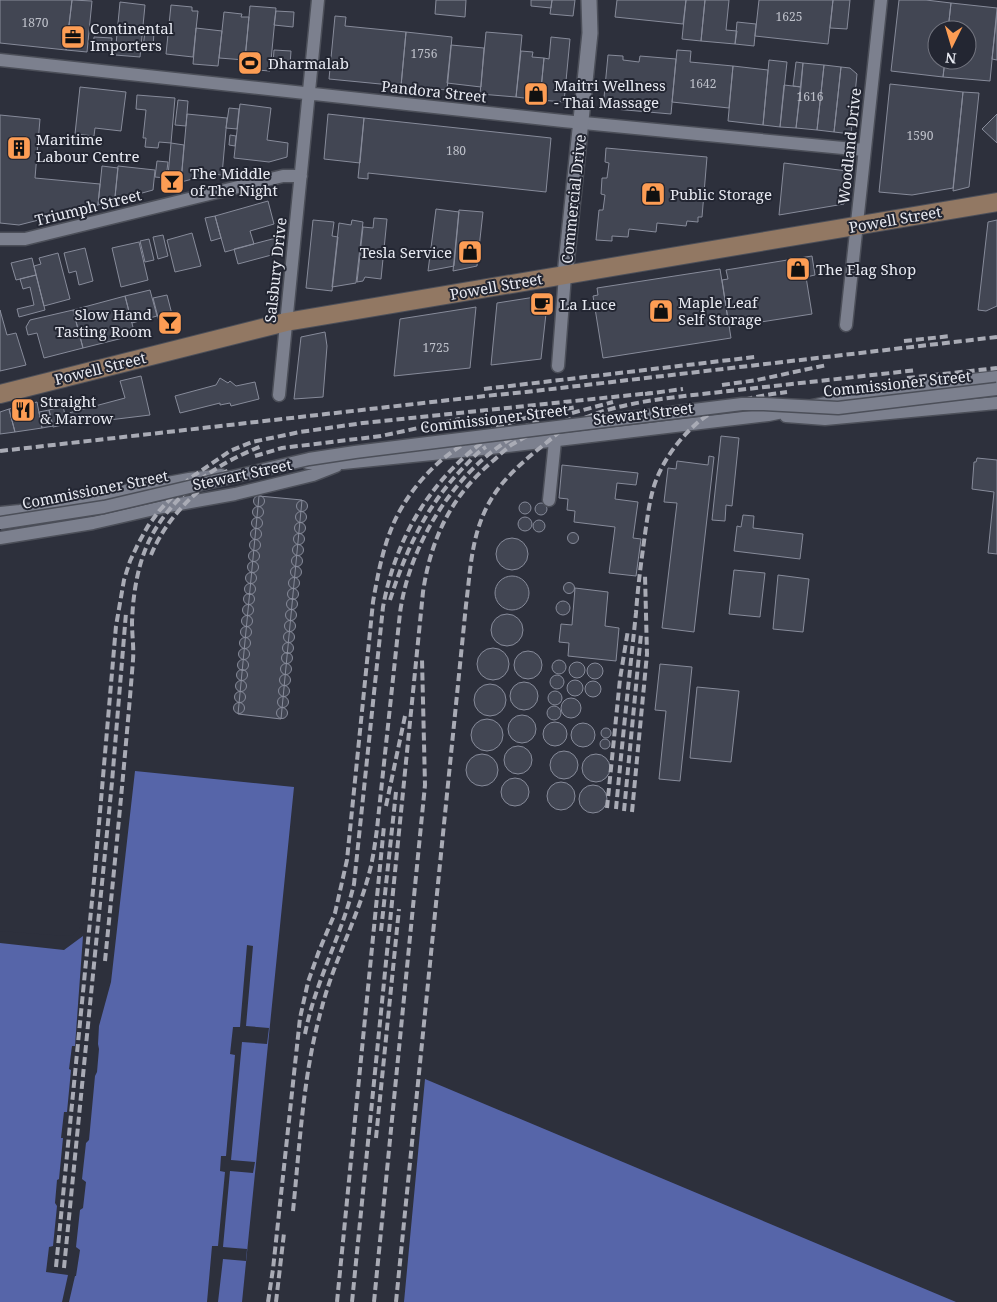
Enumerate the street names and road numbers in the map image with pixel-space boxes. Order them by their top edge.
street label: Pandora Street [380,76,488,106]
street label: Woodland Drive [833,87,865,205]
street label: Commercial Drive [556,133,590,265]
street label: Triumph Street [33,184,143,230]
street label: Powell Street [847,201,943,237]
street label: Salsbury Drive [260,216,290,324]
street label: Powell Street [448,268,544,304]
street label: Powell Street [52,347,148,389]
street label: Commissioner Street [822,365,972,401]
street label: Stewart Street [592,397,694,429]
street label: Commissioner Street [419,399,569,437]
street label: Stewart Street [191,454,293,494]
street label: Commissioner Street [20,465,170,513]

